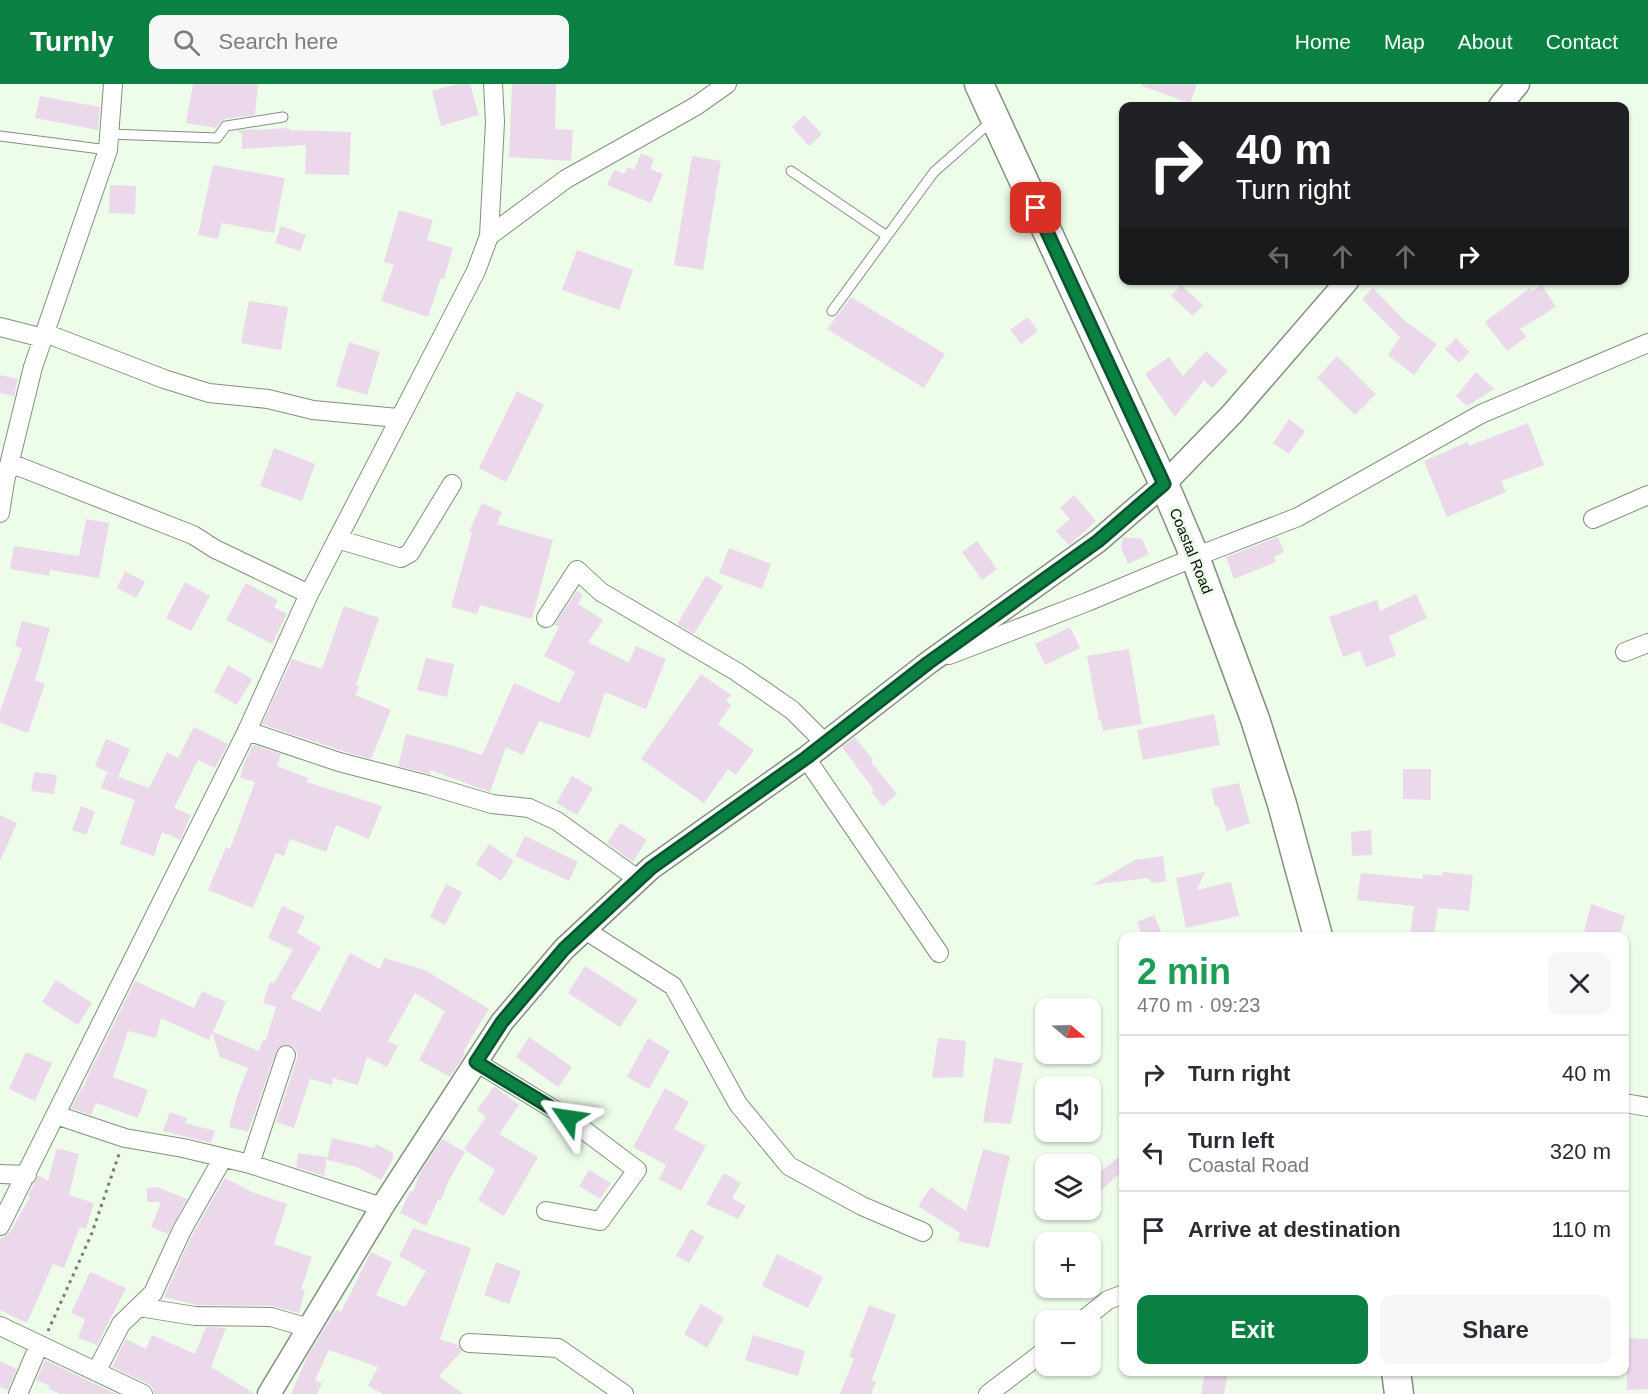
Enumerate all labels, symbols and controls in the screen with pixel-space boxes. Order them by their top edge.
search box [149,15,569,69]
text: Turnly [30,26,113,57]
icon: search [170,26,203,59]
text: Search here [218,29,338,54]
text: Home [1295,30,1351,53]
text: Map [1384,30,1425,53]
text: About [1458,30,1513,53]
text: Contact [1546,30,1618,53]
icon: right [1137,126,1215,204]
text: 40 m [1236,126,1332,173]
text: Turn right [1236,175,1351,205]
pin [1010,182,1061,233]
icon: arrive [1019,191,1052,224]
icon: left [1263,240,1296,273]
icon: ahead [1326,240,1359,273]
icon: ahead [1389,240,1422,273]
icon: right [1452,240,1485,273]
street label: Coastal Road [1167,505,1216,596]
text: 2 min [1137,951,1231,992]
button: close [1548,952,1611,1015]
text: 470 m · 09:23 [1137,994,1260,1016]
north arrow [1035,998,1101,1064]
map controls [1035,998,1101,1376]
icon: right [1137,1058,1170,1091]
text: Turn right [1188,1061,1290,1086]
text: 40 m [1562,1061,1611,1086]
button: sound [1035,1076,1101,1142]
position arrow [536,1086,600,1150]
text: Turn left [1188,1128,1274,1153]
icon: left [1137,1136,1170,1169]
text: 320 m [1550,1139,1611,1164]
button: layers [1035,1154,1101,1220]
text: Coastal Road [1188,1154,1309,1176]
icon: arrive [1137,1214,1170,1247]
text: Arrive at destination [1188,1217,1401,1242]
text: 110 m [1551,1217,1611,1242]
button: + [1035,1232,1101,1298]
button: Exit [1137,1295,1368,1364]
button: Share [1380,1295,1611,1364]
button: − [1035,1310,1101,1376]

